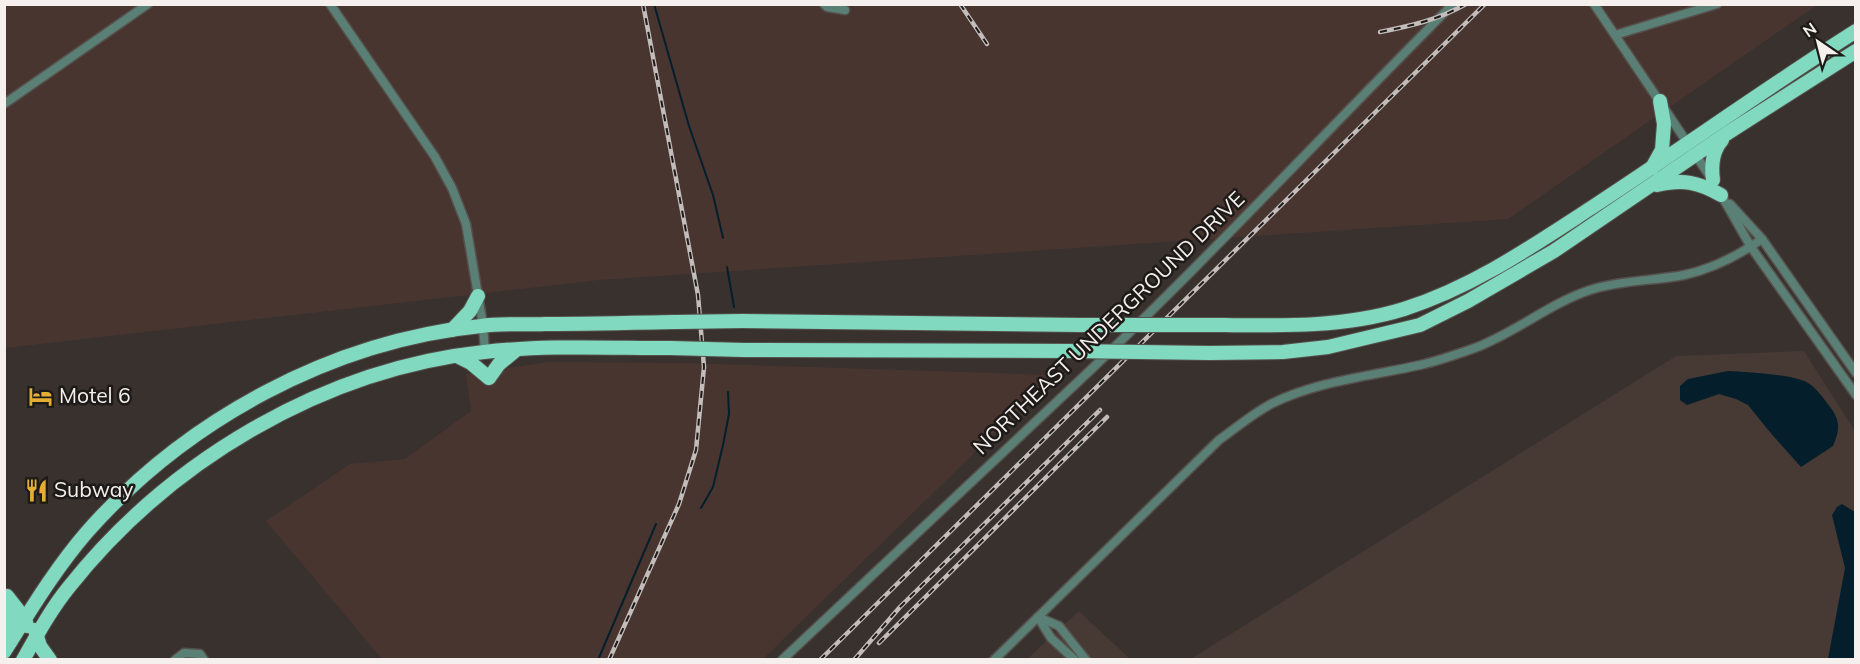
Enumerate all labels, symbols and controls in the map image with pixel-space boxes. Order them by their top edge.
north arrow [1788,12,1848,72]
text: N [1799,18,1820,41]
street label: NORTHEAST UNDERGROUND DRIVE [967,185,1249,459]
place label: Motel 6 [59,382,131,408]
hotel icon: Motel 6 [28,383,54,409]
place label: Subway [54,476,133,502]
restaurant icon: Subway [23,477,49,503]

